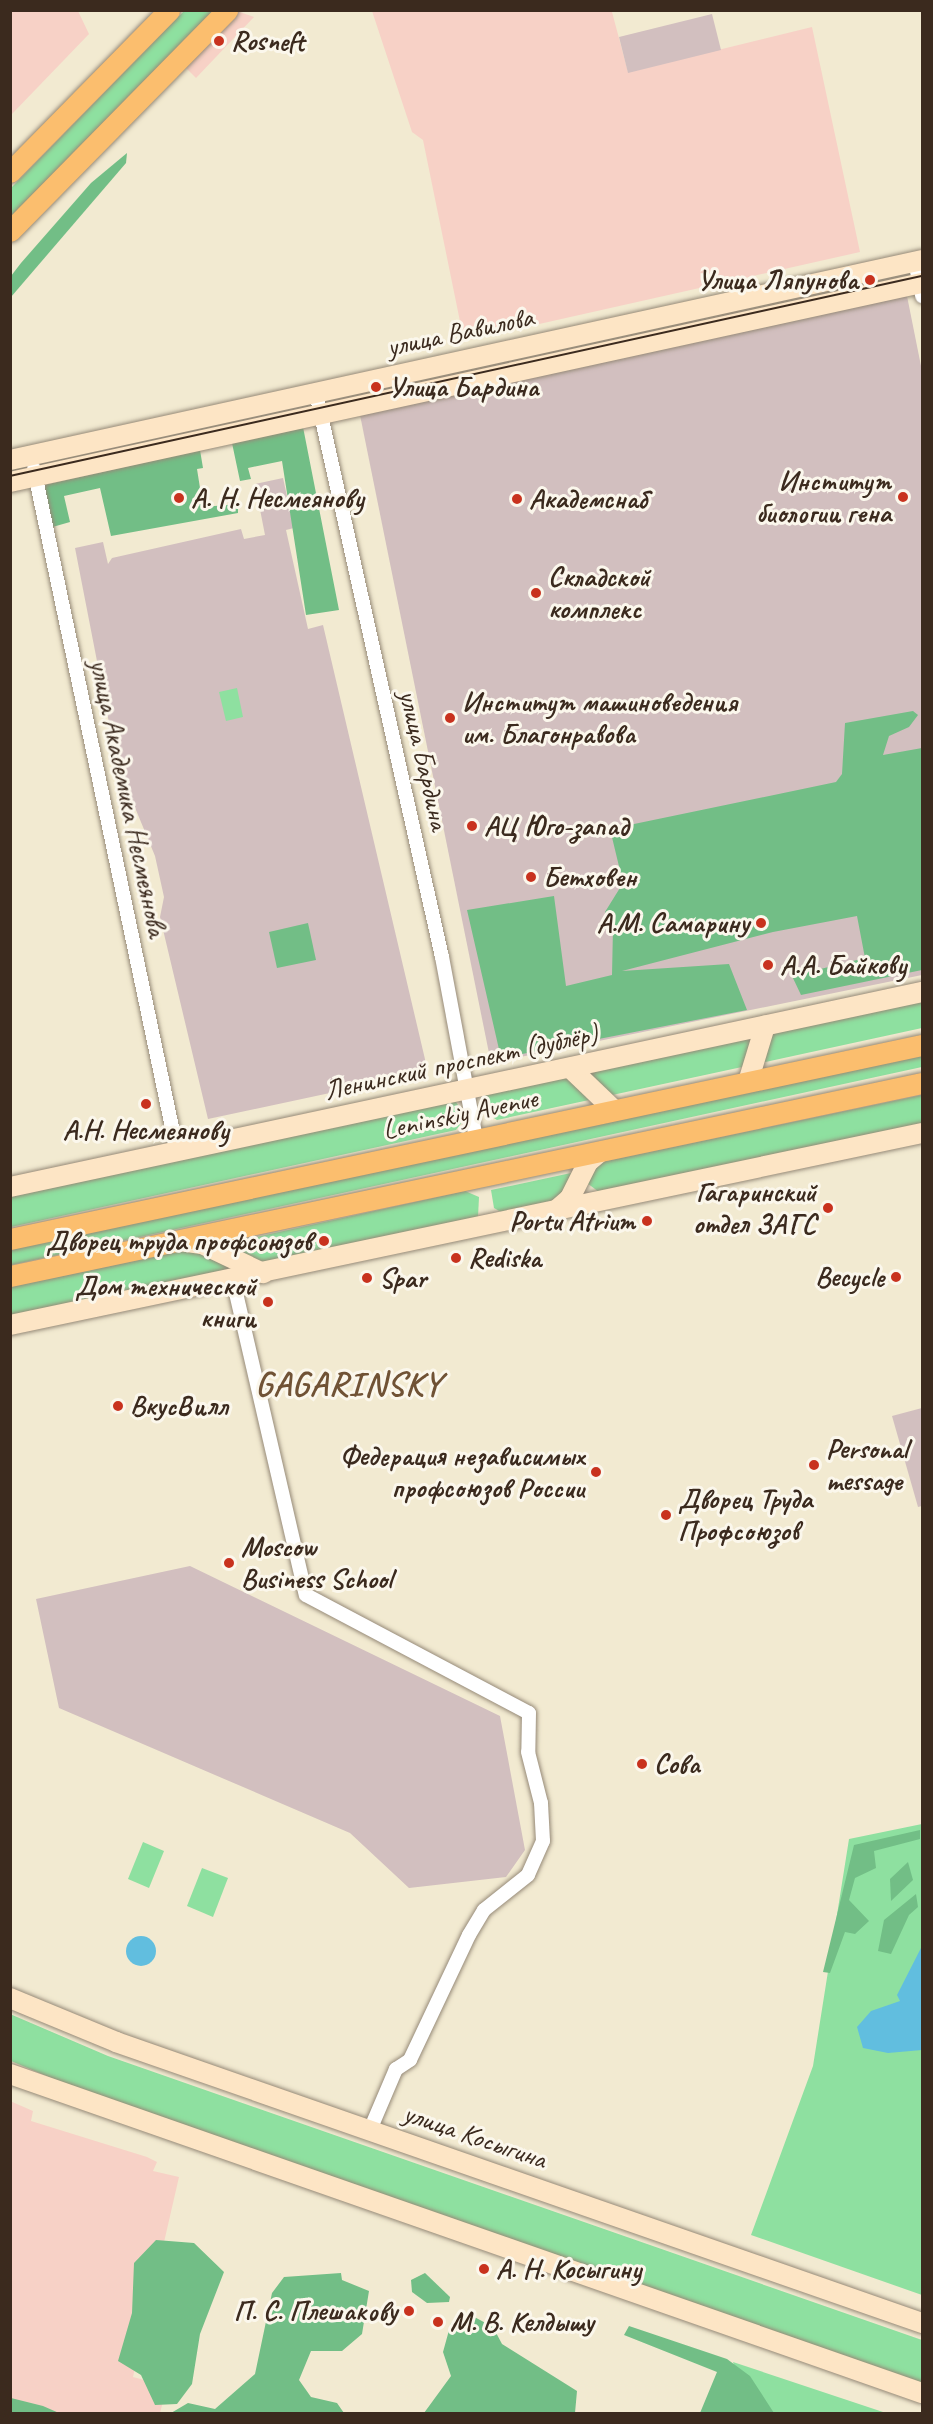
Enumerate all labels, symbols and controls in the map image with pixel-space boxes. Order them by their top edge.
place label: Rosneft [231,24,304,58]
marker: Rosneft [212,34,226,48]
place label: Улица Ляпунова [695,263,858,297]
marker: Улица Ляпунова [863,273,877,287]
street label: улица Вавилова [384,300,536,364]
place label: Улица Бардина [388,370,540,404]
marker: Улица Бардина [369,380,383,394]
place label: Институт биологии гена [758,464,891,530]
place label: А. Н. Несмеянову [191,481,364,515]
place label: Академснаб [529,482,647,516]
marker: Институт биологии гена [896,490,910,504]
marker: А. Н. Несмеянову [172,491,186,505]
marker: Академснаб [510,492,524,506]
place label: Складской комплекс [548,560,650,626]
marker: Складской комплекс [529,586,543,600]
street label: улица Академика Несмеянова [82,658,174,938]
place label: Институт машиноведения им. Благонравова [462,685,736,751]
street label: улица Бардина [392,687,456,833]
marker: Институт машиноведения им. Благонравова [443,711,457,725]
place label: АЦ Юго-запад [484,809,628,843]
marker: АЦ Юго-запад [465,819,479,833]
place label: Бетховен [543,860,636,894]
marker: Бетховен [524,870,538,884]
place label: А.М. Самарину [597,906,749,940]
marker: А.М. Самарину [754,916,768,930]
place label: А.А. Байкову [780,948,907,982]
marker: А.А. Байкову [761,958,775,972]
street label: Ленинский проспект (дублёр) [321,1017,601,1107]
street label: Leninskiy Avenue [380,1081,540,1147]
marker: А.Н. Несмеянову [139,1097,153,1111]
place label: А.Н. Несмеянову [63,1113,229,1147]
place label: Гагаринский отдел ЗАГС [693,1175,816,1241]
marker: Гагаринский отдел ЗАГС [821,1201,835,1215]
place label: Portu Atrium [511,1204,635,1238]
marker: Portu Atrium [640,1214,654,1228]
place label: Дворец труда профсоюзов [46,1224,312,1258]
marker: Дворец труда профсоюзов [317,1234,331,1248]
place label: Rediska [468,1241,541,1275]
marker: Rediska [449,1251,463,1265]
place label: Becycle [815,1260,884,1294]
place label: Spar [379,1261,426,1295]
place label: Дом технической книги [77,1269,256,1335]
marker: Becycle [889,1270,903,1284]
marker: Spar [360,1271,374,1285]
marker: Дом технической книги [261,1295,275,1309]
district label: GAGARINSKY [256,1364,442,1404]
place label: ВкусВилл [130,1389,227,1423]
marker: ВкусВилл [111,1399,125,1413]
place label: Personal message [826,1432,907,1498]
place label: Федерация независимых профсоюзов России [345,1439,584,1505]
marker: Personal message [807,1458,821,1472]
marker: Федерация независимых профсоюзов России [589,1465,603,1479]
place label: Дворец Труда Профсоюзов [678,1482,812,1548]
marker: Дворец Труда Профсоюзов [659,1508,673,1522]
place label: Moscow Business School [241,1530,392,1596]
marker: Moscow Business School [222,1556,236,1570]
place label: Сова [654,1747,700,1781]
marker: Сова [635,1757,649,1771]
street label: улица Косыгина [399,2096,551,2176]
place label: А. Н. Косыгину [496,2252,642,2286]
marker: А. Н. Косыгину [477,2262,491,2276]
place label: П. С. Плешакову [234,2294,397,2328]
marker: П. С. Плешакову [402,2304,416,2318]
place label: М. В. Келдышу [450,2305,594,2339]
marker: М. В. Келдышу [431,2315,445,2329]

